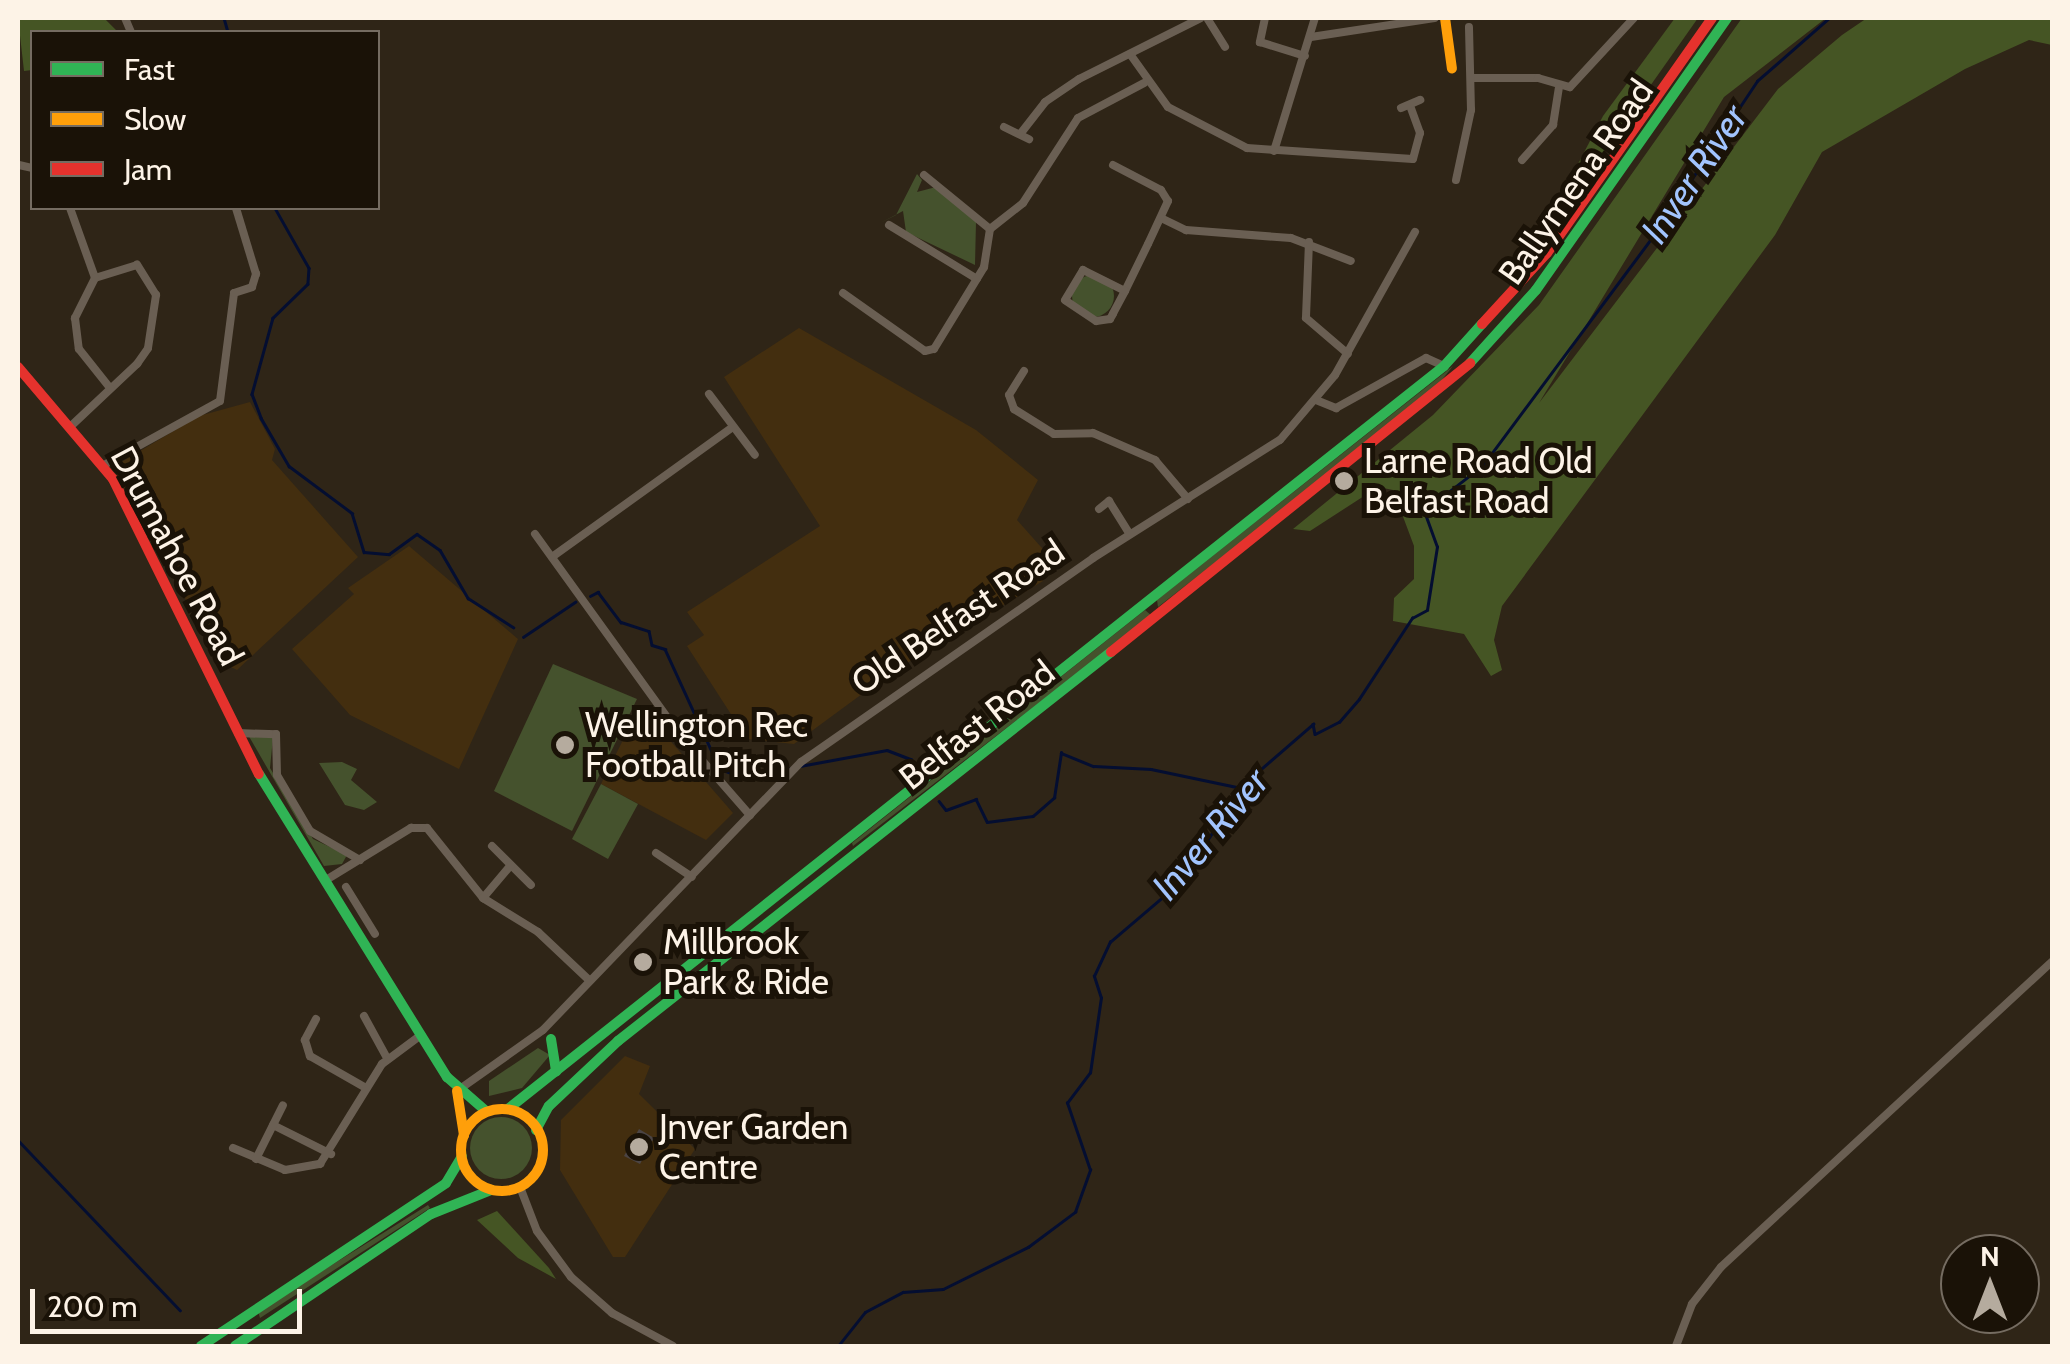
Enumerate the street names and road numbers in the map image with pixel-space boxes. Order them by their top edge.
street label: Ballymena Road [1490,71,1662,293]
street label: Drumahoe Road [102,439,252,673]
street label: Old Belfast Road [844,530,1072,704]
street label: Belfast Road [891,651,1063,799]

